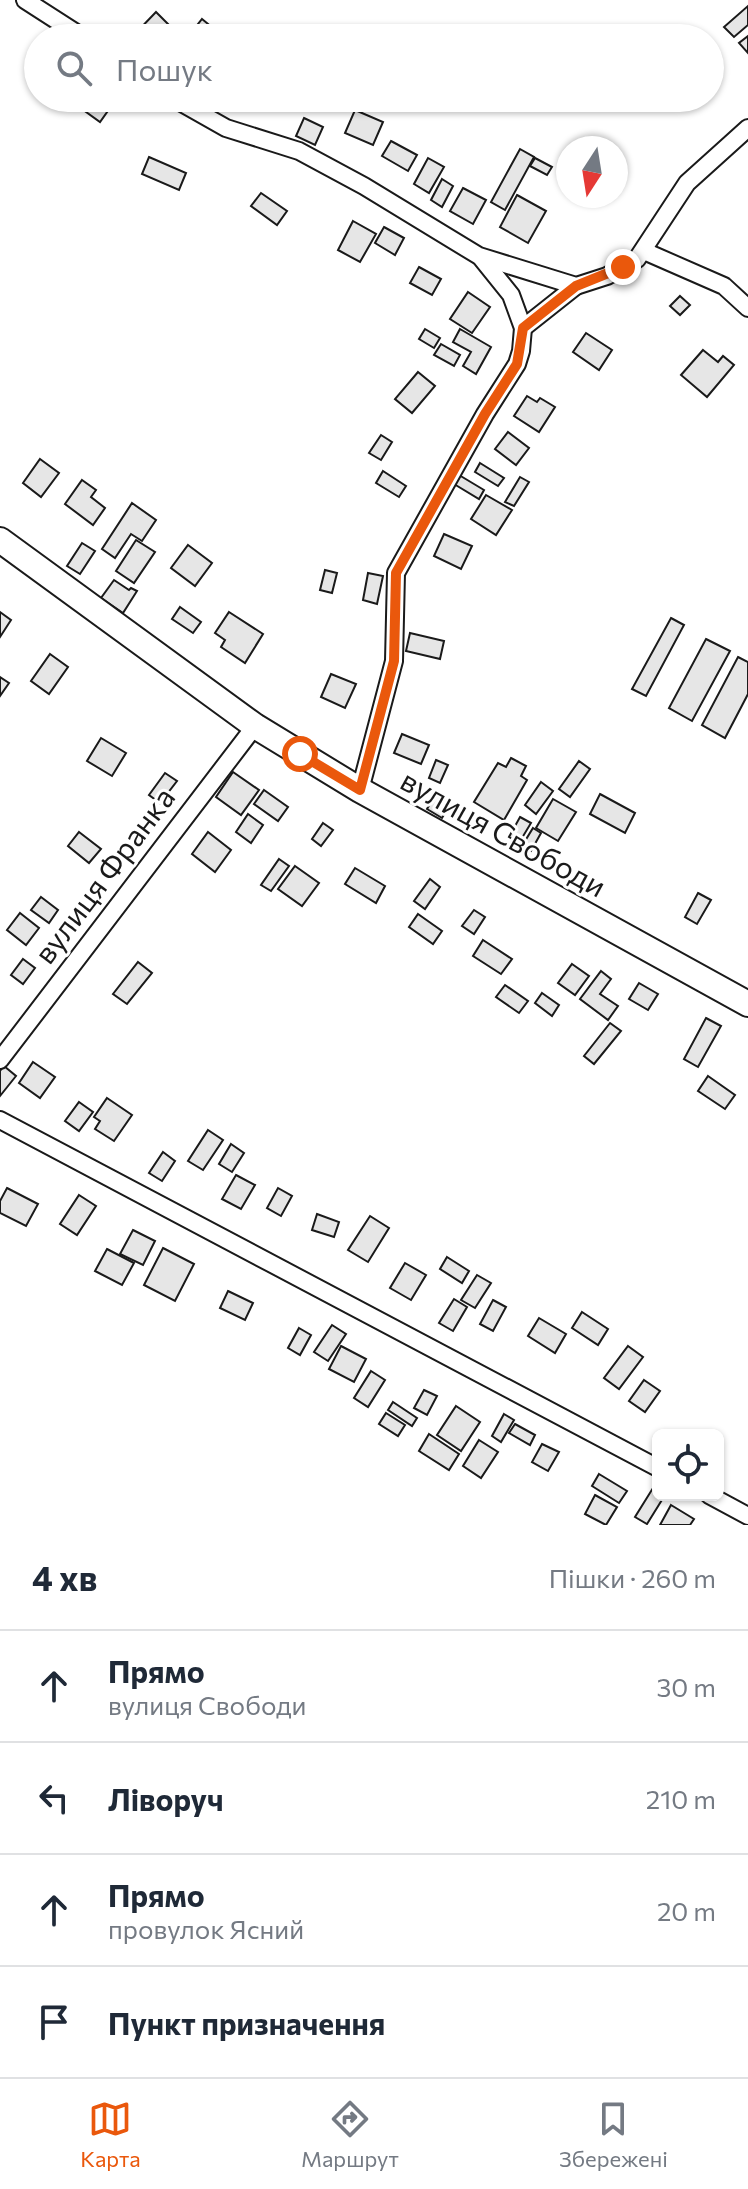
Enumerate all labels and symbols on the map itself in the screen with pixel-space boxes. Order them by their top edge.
north arrow [556,136,628,208]
route end [605,249,641,285]
route start [282,736,318,772]
street label: вулиця Свободи [395,760,613,903]
street label: вулиця Франка [25,779,181,970]

